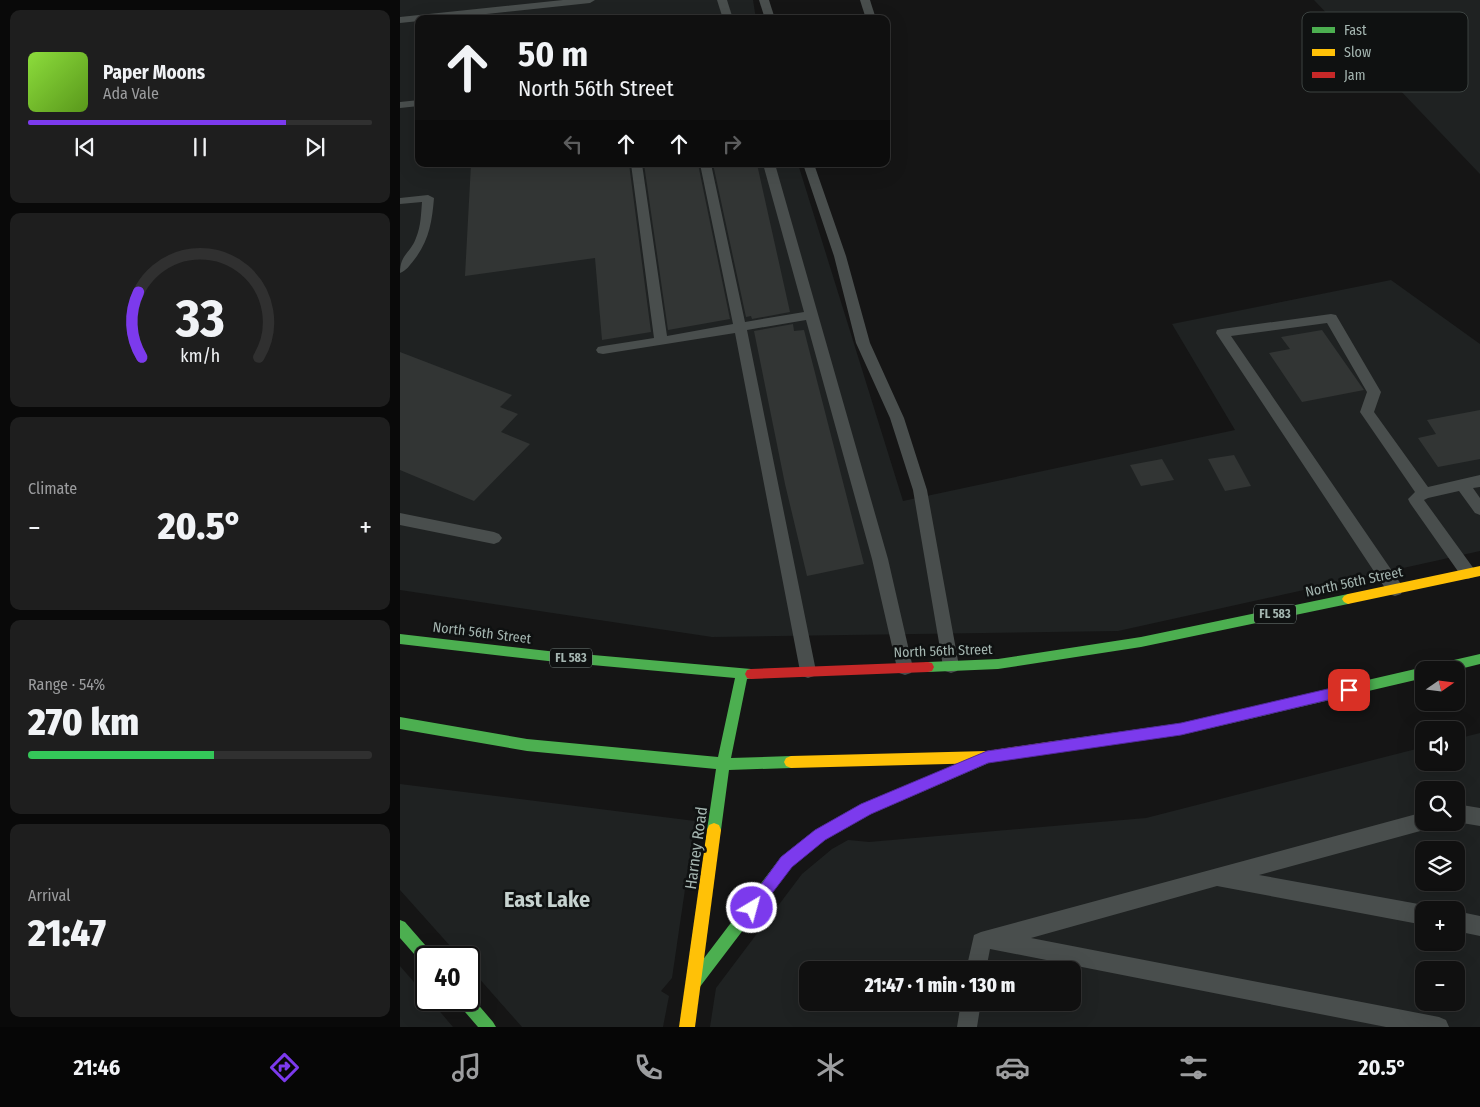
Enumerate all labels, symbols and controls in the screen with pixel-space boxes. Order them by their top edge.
legend [1302,12,1468,92]
text: Fast [1344,22,1367,39]
text: 50 m [518,33,588,75]
icon: ahead [435,35,500,100]
text: Slow [1344,44,1371,61]
text: Paper Moons [103,61,205,84]
text: Jam [1344,67,1365,84]
text: North 56th Street [518,75,674,102]
text: Ada Vale [103,84,159,103]
icon: left [559,130,587,158]
icon: ahead [612,130,640,158]
icon: ahead [665,130,693,158]
icon: right [718,130,746,158]
icon: previous [71,133,99,161]
icon: pause [186,133,214,161]
icon: next [301,133,329,161]
text: 33 [174,287,225,350]
text: km/h [180,345,220,367]
text: Climate [28,479,77,498]
text: 20.5° [158,503,242,549]
text: − [28,511,41,544]
text: + [359,511,372,544]
street label: North 56th Street [1304,563,1405,601]
road number: FL 583 [1254,604,1296,624]
street label: North 56th Street [432,619,533,648]
street label: North 56th Street [893,641,993,661]
road number: FL 583 [550,648,592,668]
north arrow [1415,661,1465,711]
map controls [1415,661,1465,1011]
pin [1328,669,1370,711]
text: Range · 54% [28,675,105,694]
icon: arrive [1335,676,1363,704]
text: 270 km [28,699,139,745]
button: sound [1415,721,1465,771]
button: search [1415,781,1465,831]
street label: Harney Road [681,805,711,891]
button: layers [1415,841,1465,891]
position arrow [725,881,777,933]
text: Arrival [28,886,70,905]
district label: East Lake [504,886,590,913]
button: + [1415,901,1465,951]
text: 21:47 [28,910,106,956]
speed limit sign: 40 [415,946,480,1011]
button: − [1415,961,1465,1011]
text: 21:47 · 1 min · 130 m [865,974,1015,997]
icon: directions [267,1050,302,1085]
icon: music [449,1050,484,1085]
icon: phone [631,1050,666,1085]
icon: climate [813,1050,848,1085]
icon: car [995,1050,1030,1085]
icon: filters [1176,1050,1211,1085]
text: 21:46 [73,1054,120,1081]
text: 20.5° [1358,1054,1407,1081]

